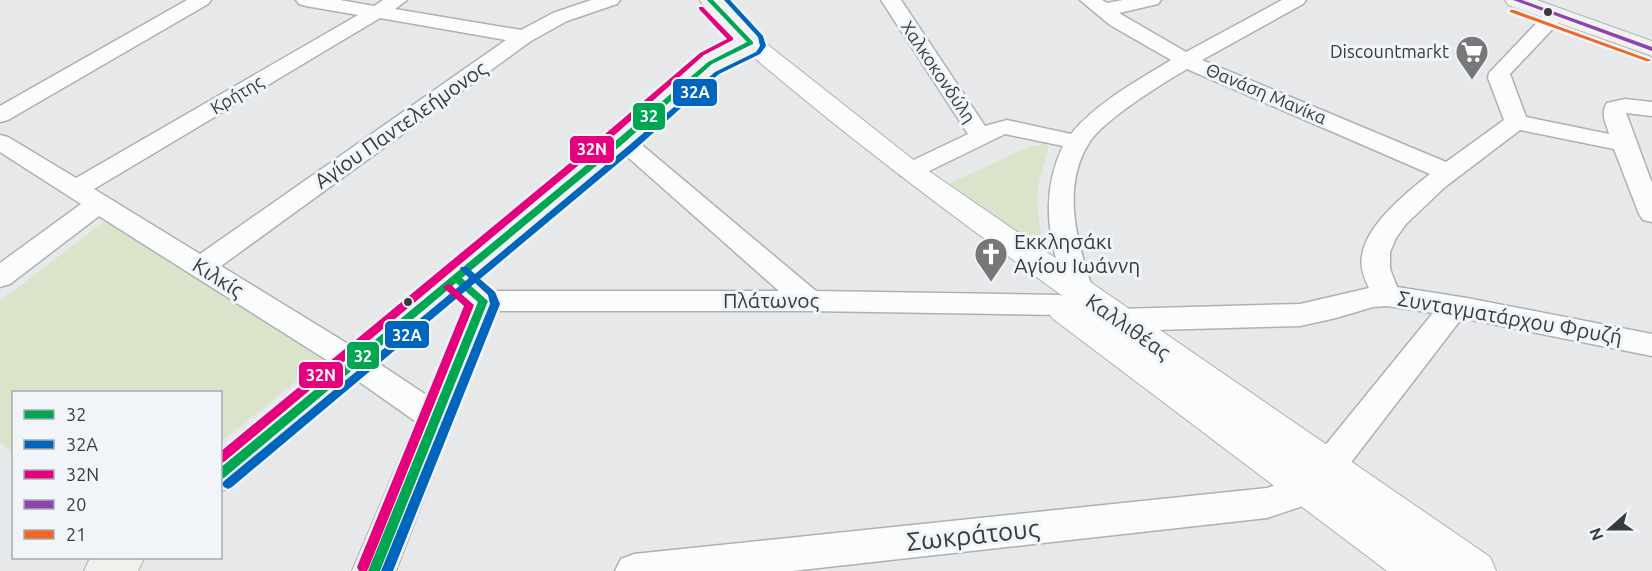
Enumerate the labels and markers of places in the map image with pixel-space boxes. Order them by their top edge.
unlabelled marker [1542,6,1554,18]
supermarket icon: Discountmarkt [1454,34,1490,81]
place label: Discountmarkt [1330,41,1449,61]
place label: Εκκλησάκι Αγίου Ιωάννη [1014,229,1140,277]
church icon: Εκκλησάκι Αγίου Ιωάννη [973,236,1009,283]
unlabelled marker [402,296,414,308]

